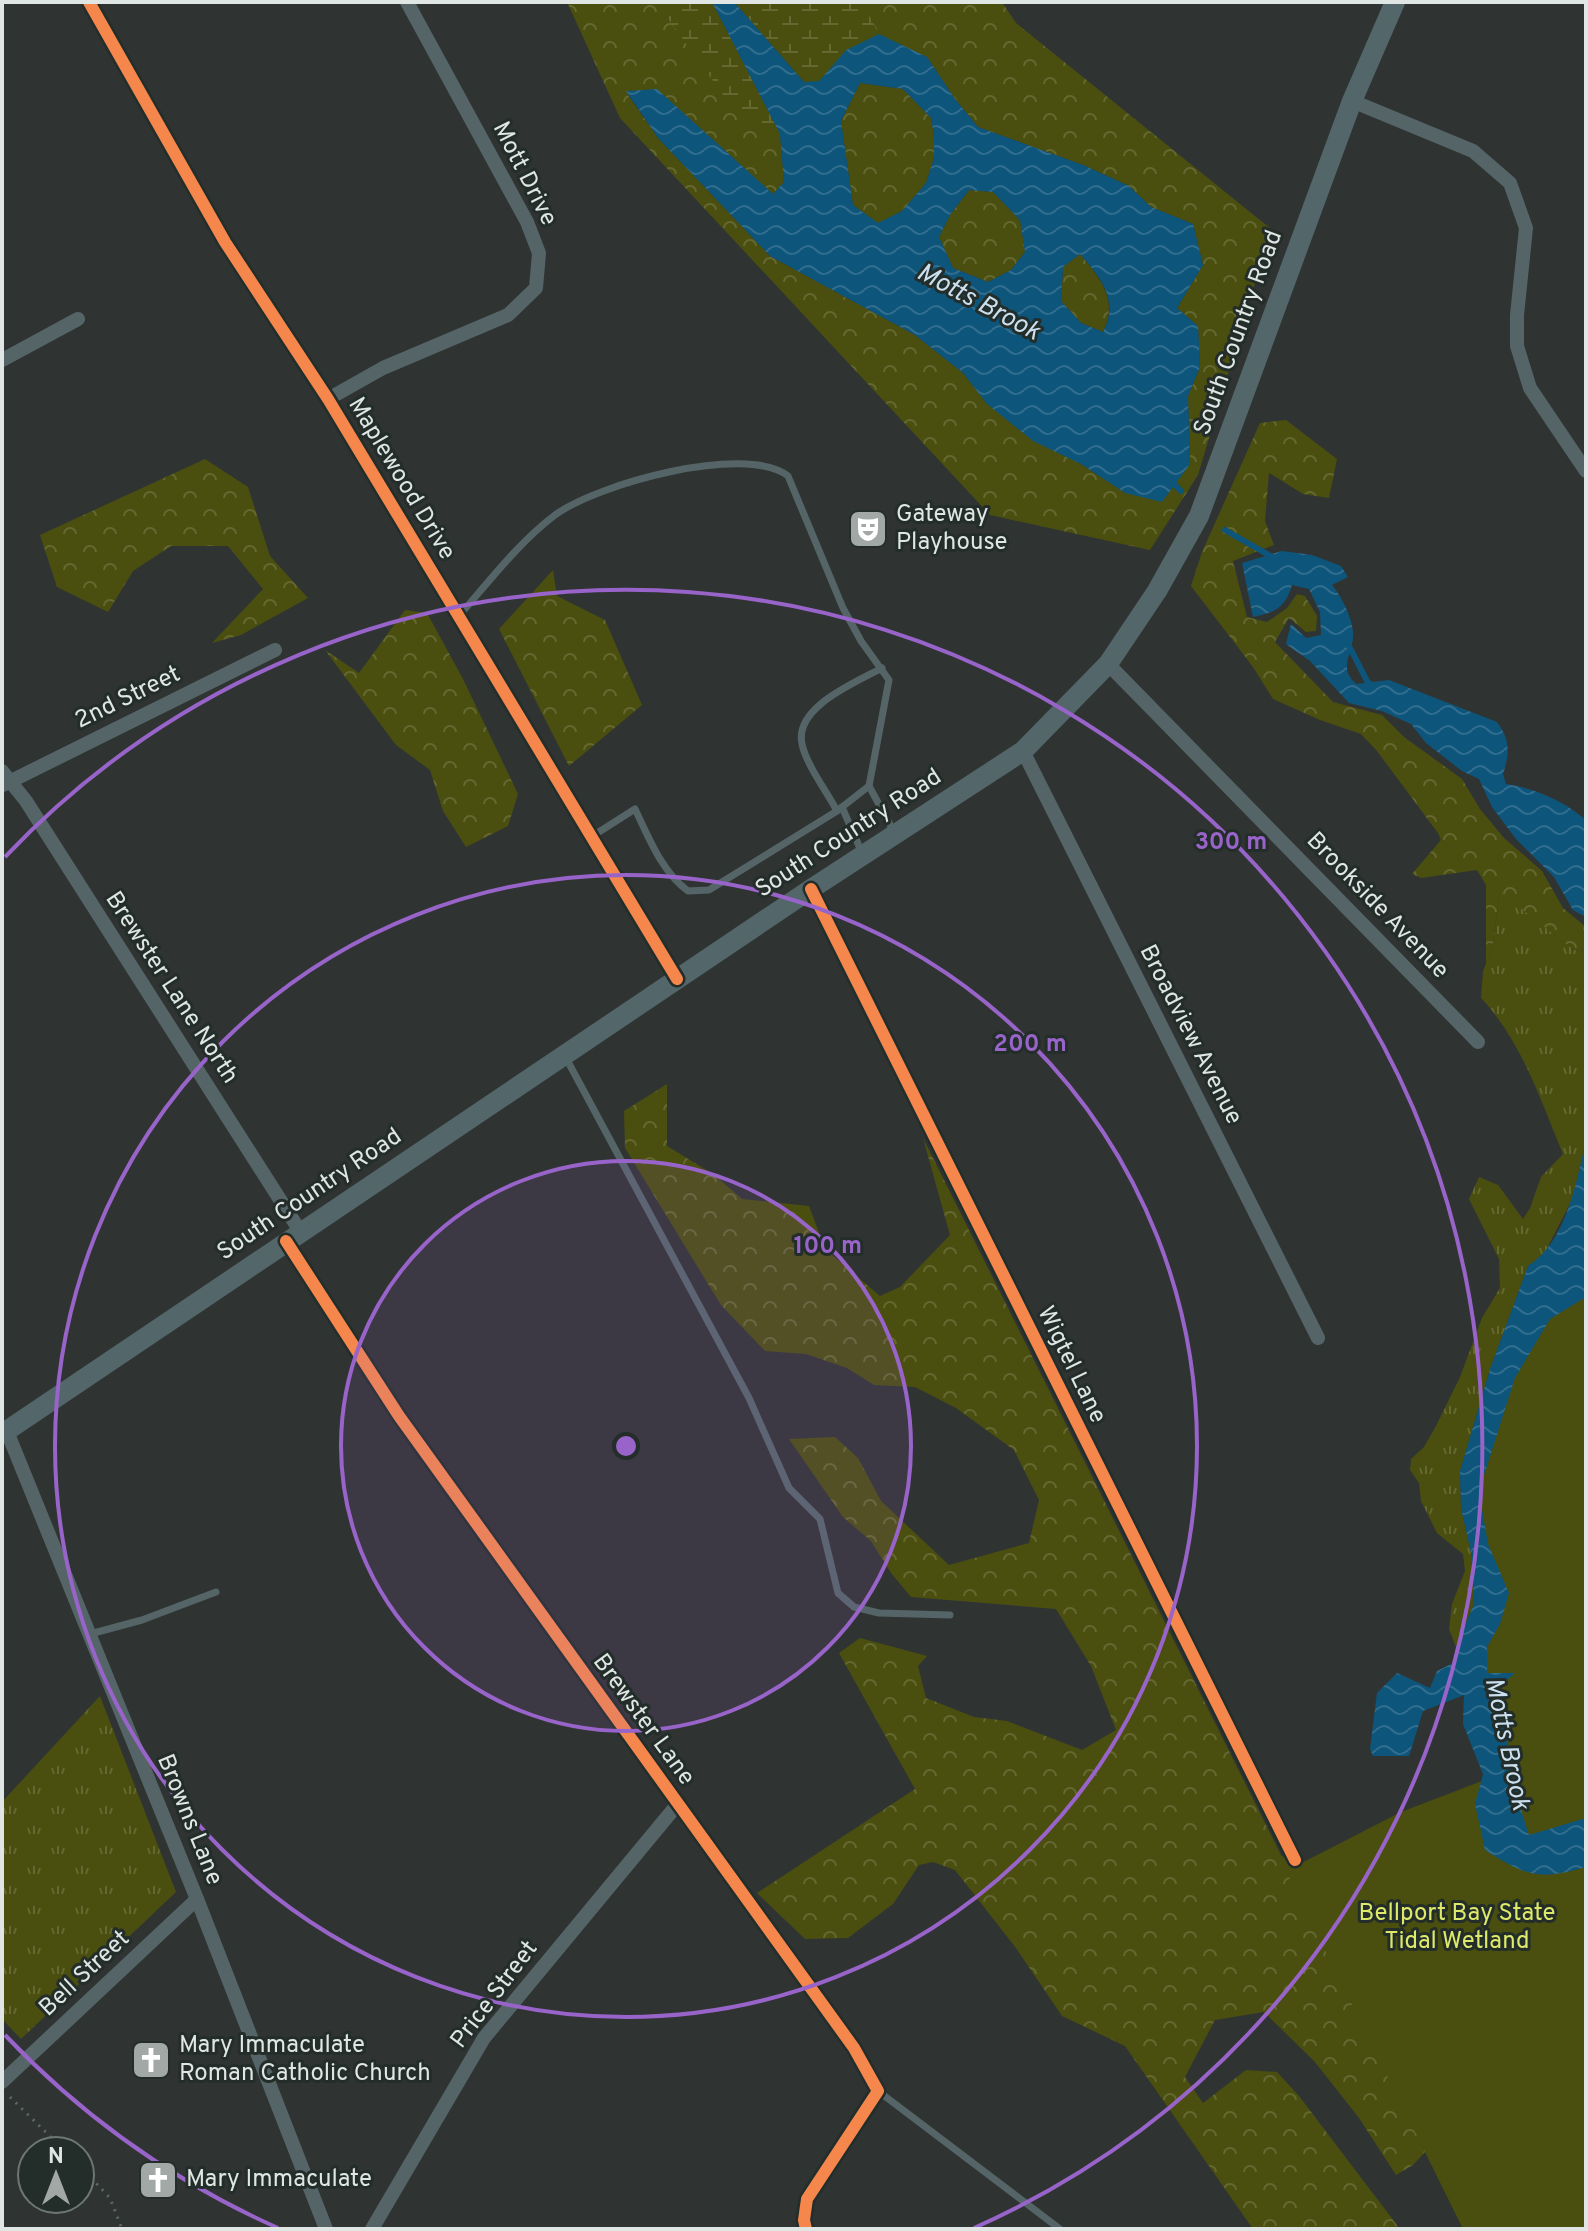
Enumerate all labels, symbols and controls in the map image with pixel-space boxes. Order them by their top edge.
street label: Mott Drive [485,117,563,231]
street label: South Country Road [1188,226,1290,440]
water label: Motts Brook [911,257,1046,350]
street label: Maplewood Drive [341,392,461,566]
place label: Gateway Playhouse [896,500,1007,558]
theatre icon: Gateway Playhouse [847,508,889,550]
street label: 2nd Street [70,660,186,736]
street label: South Country Road [750,763,948,905]
street label: Brookside Avenue [1299,826,1455,986]
text: 300 m [1195,828,1267,858]
street label: Brewster Lane North [98,886,244,1090]
street label: Broadview Avenue [1132,940,1248,1130]
text: 200 m [993,1030,1067,1060]
street label: South Country Road [212,1122,408,1268]
text: 100 m [794,1232,862,1262]
street label: Wigtel Lane [1030,1302,1112,1428]
centre of rings [612,1432,640,1460]
street label: Brewster Lane [585,1648,701,1792]
water label: Motts Brook [1476,1675,1536,1814]
street label: Browns Lane [149,1750,229,1890]
park label: Bellport Bay State Tidal Wetland [1359,1899,1555,1957]
street label: Bell Street [33,1924,137,2024]
street label: Price Street [445,1935,545,2055]
place label: Mary Immaculate Roman Catholic Church [179,2031,431,2089]
church icon: Mary Immaculate Roman Catholic Church [130,2039,172,2081]
north arrow [16,2135,96,2215]
text: N [48,2144,64,2171]
church icon: Mary Immaculate [137,2159,179,2201]
place label: Mary Immaculate [186,2165,372,2195]

